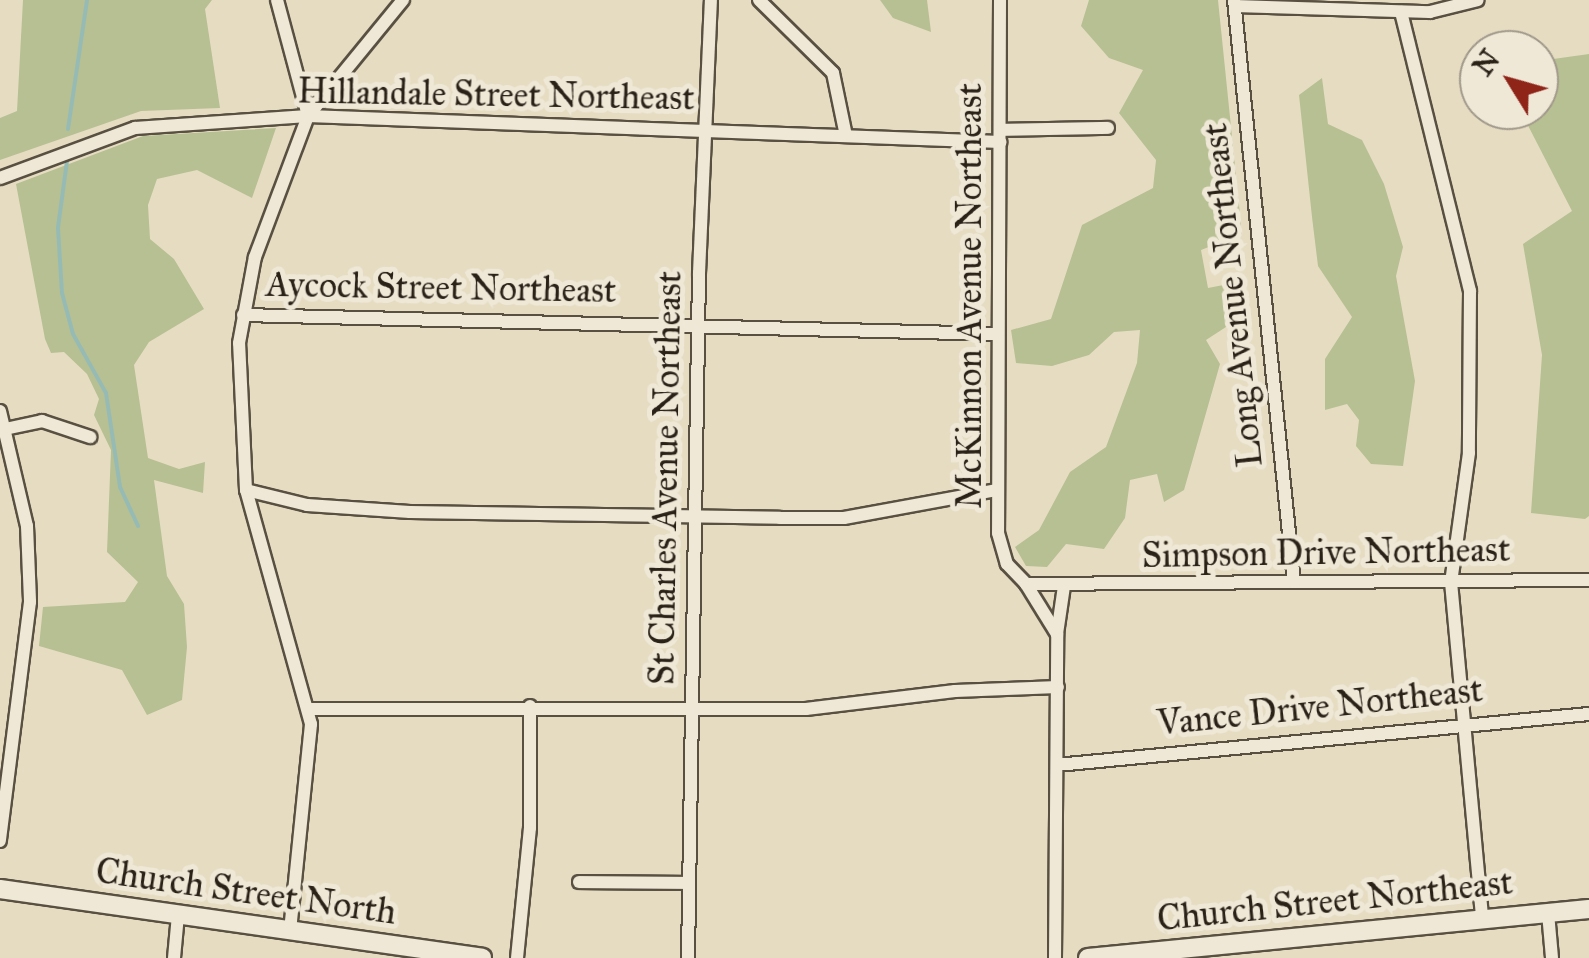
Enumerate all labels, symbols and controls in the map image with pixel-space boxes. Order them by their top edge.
north arrow [1459,30,1559,130]
text: N [1465,43,1507,83]
street label: Hillandale Street Northeast [297,71,695,119]
street label: McKinnon Avenue Northeast [949,83,991,509]
street label: Long Avenue Northeast [1194,121,1272,469]
street label: Aycock Street Northeast [265,264,617,312]
street label: St Charles Avenue Northeast [641,271,691,685]
street label: Simpson Drive Northeast [1141,529,1511,577]
street label: Vance Drive Northeast [1155,669,1485,745]
street label: Church Street North [93,850,399,934]
street label: Church Street Northeast [1155,861,1515,941]

